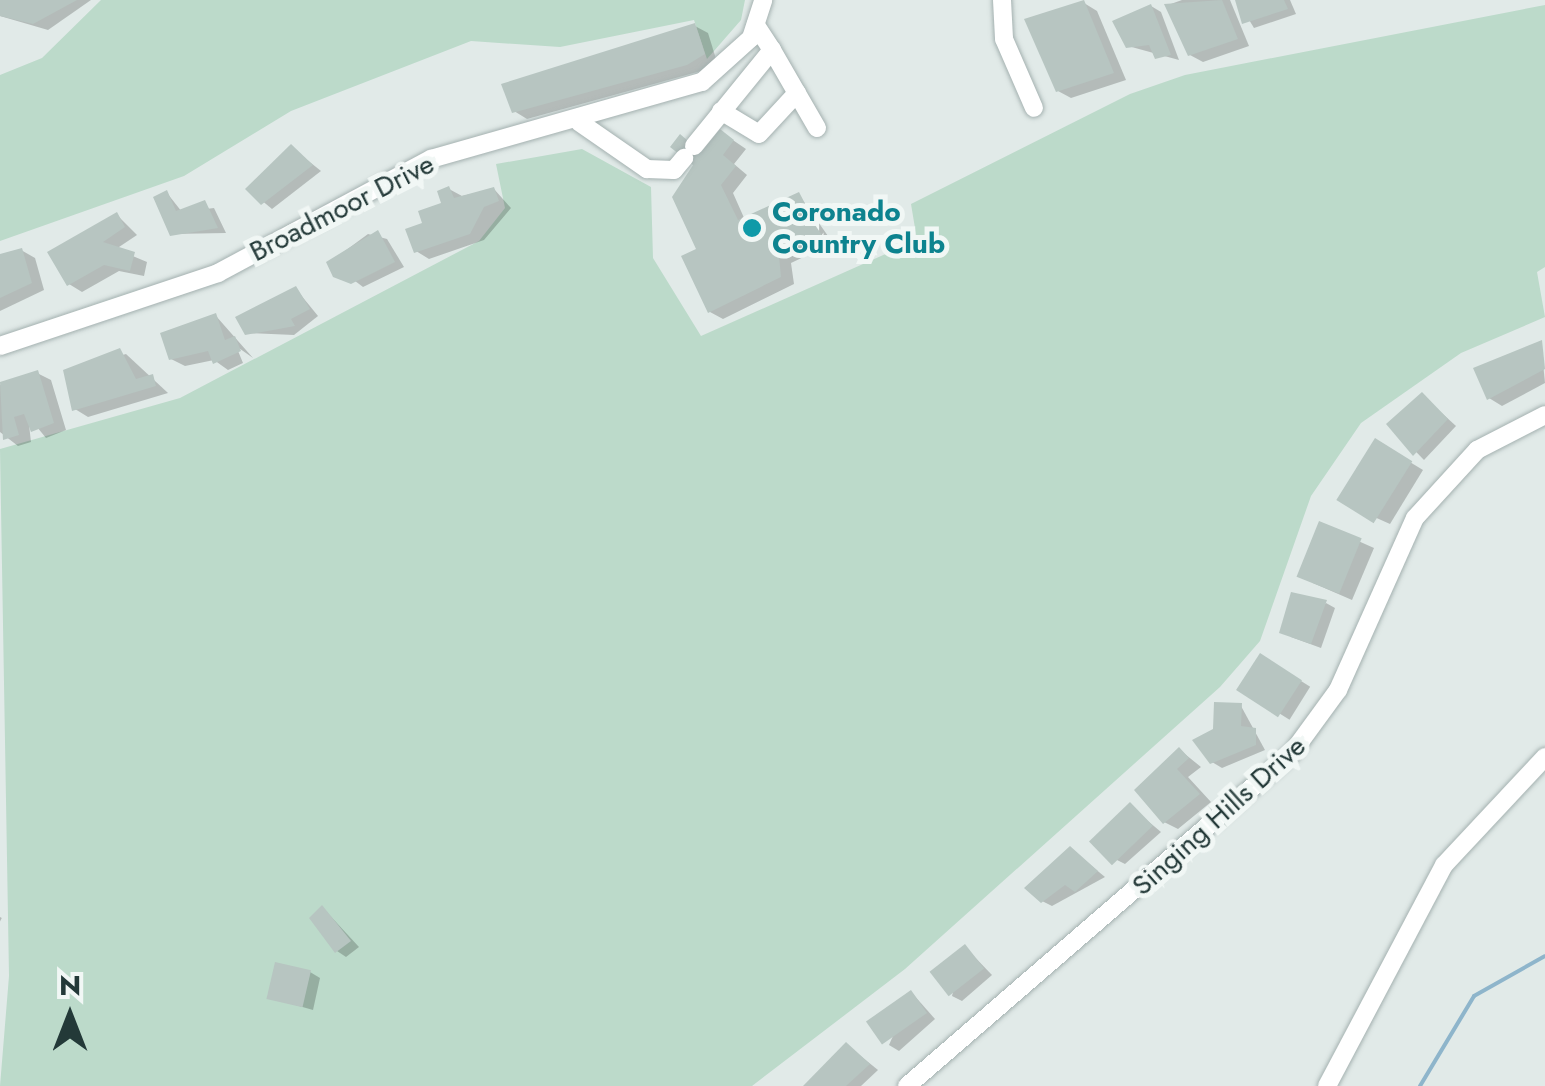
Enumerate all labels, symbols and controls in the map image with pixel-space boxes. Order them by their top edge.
street label: Broadmoor Drive [244,147,440,269]
place label: Coronado Country Club [772,195,945,261]
marker: Coronado Country Club [741,217,763,239]
street label: Singing Hills Drive [1125,729,1313,903]
text: N [59,965,81,1006]
north arrow [20,966,120,1066]

